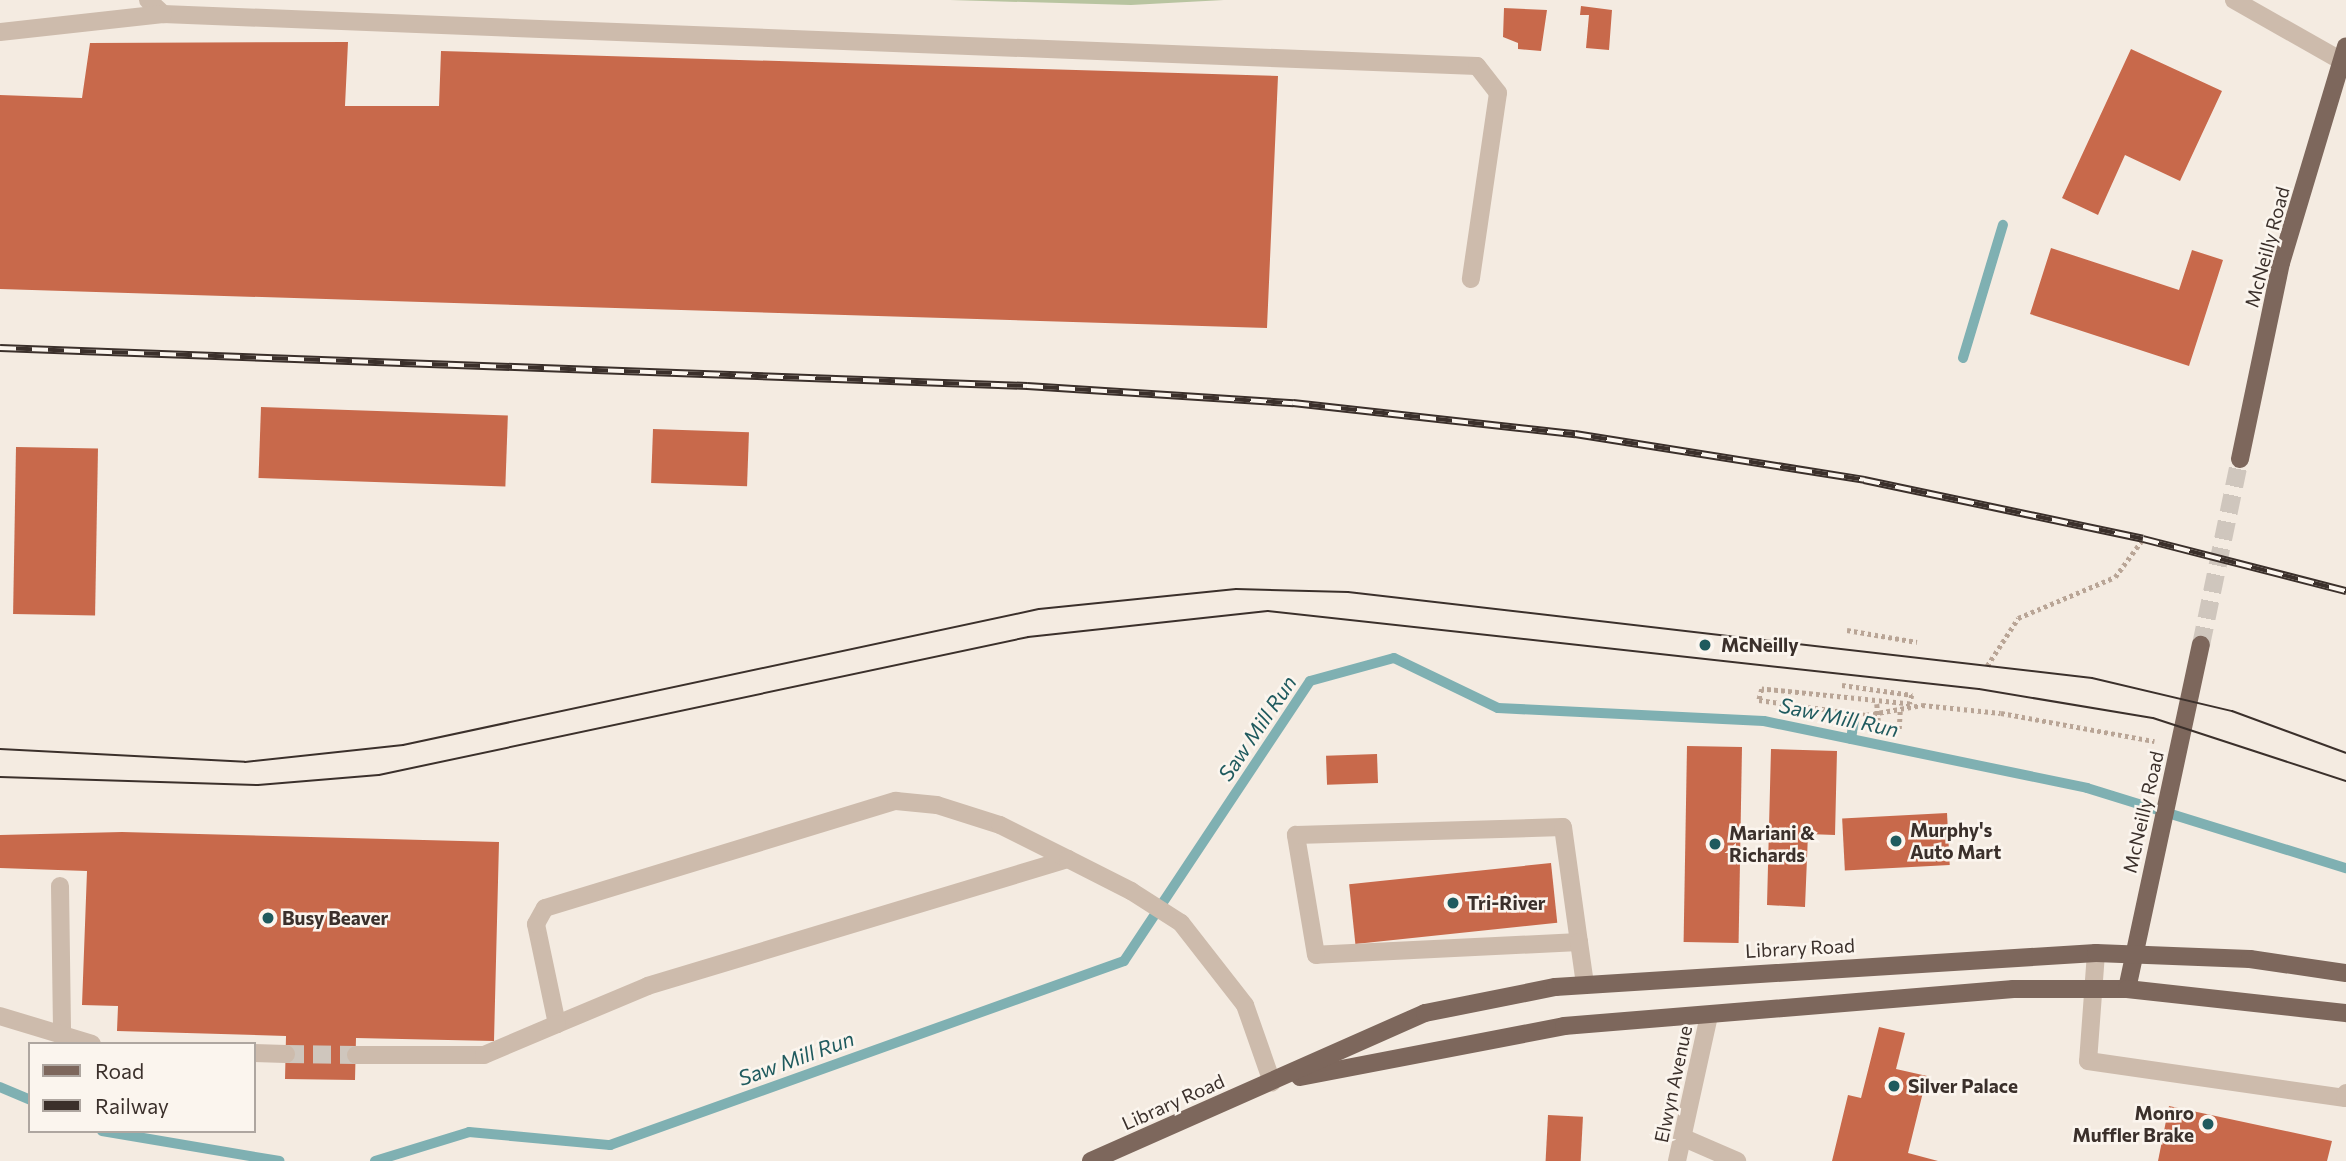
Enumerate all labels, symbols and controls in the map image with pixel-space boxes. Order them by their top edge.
street label: McNeilly Road [2240,184,2294,310]
place label: McNeilly [1721,634,1799,656]
marker: McNeilly [1695,635,1715,655]
water label: Saw Mill Run [1213,671,1301,785]
water label: Saw Mill Run [1777,692,1901,742]
street label: McNeilly Road [2118,749,2168,875]
place label: Murphy's Auto Mart [1910,819,2001,863]
place label: Mariani & Richards [1729,822,1815,866]
marker: Murphy's Auto Mart [1888,833,1904,849]
marker: Mariani & Richards [1707,836,1723,852]
place label: Tri-River [1467,892,1545,914]
marker: Tri-River [1445,895,1461,911]
place label: Busy Beaver [282,907,388,929]
marker: Busy Beaver [260,910,276,926]
street label: Library Road [1745,934,1855,962]
street label: Elwyn Avenue [1649,1023,1697,1145]
water label: Saw Mill Run [735,1025,857,1091]
legend [28,1042,256,1133]
text: Road [95,1058,144,1083]
street label: Library Road [1118,1069,1228,1135]
place label: Silver Palace [1908,1075,2018,1097]
marker: Silver Palace [1886,1078,1902,1094]
text: Railway [95,1093,169,1118]
place label: Monro Muffler Brake [2073,1102,2194,1146]
marker: Monro Muffler Brake [2200,1116,2216,1132]

